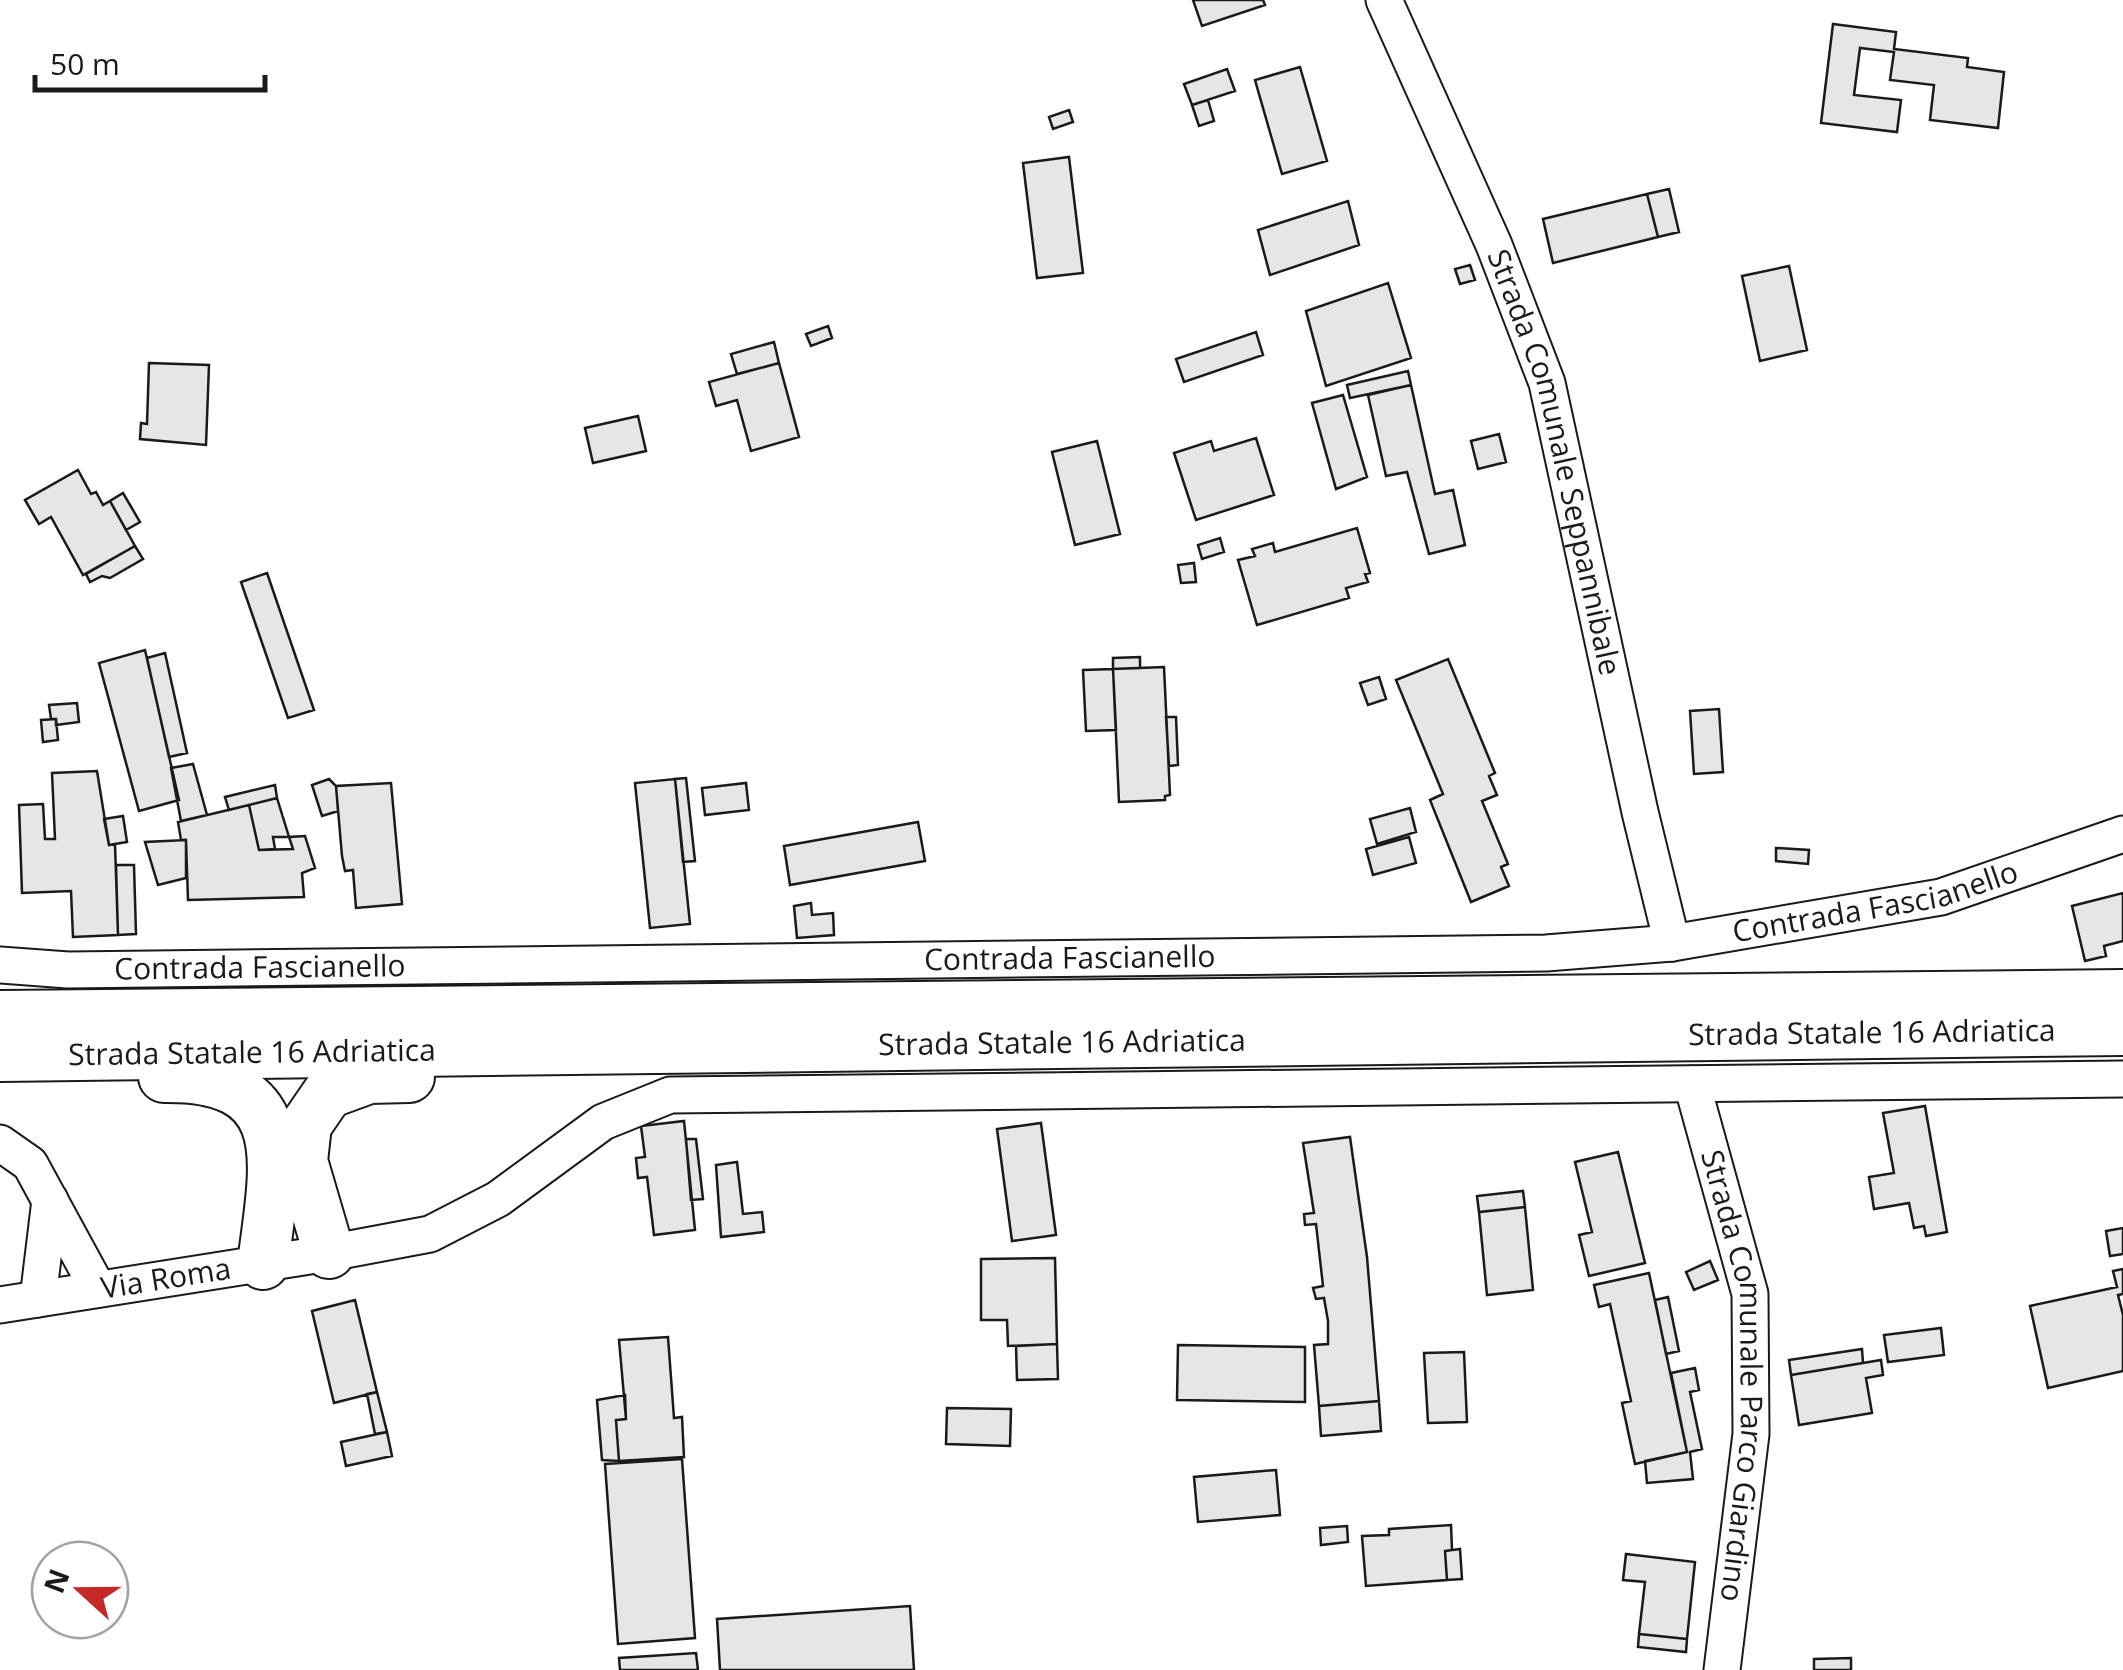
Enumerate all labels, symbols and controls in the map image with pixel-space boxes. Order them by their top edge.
scale bar [35,30,265,92]
text: 50 m [50,43,120,84]
street label: Strada Comunale Seppannibale [1479,243,1632,679]
street label: Contrada Fascianello [1729,850,2023,951]
street label: Contrada Fascianello [924,935,1216,979]
street label: Contrada Fascianello [114,944,406,988]
street label: Strada Statale 16 Adriatica [1688,1009,2056,1054]
street label: Strada Statale 16 Adriatica [878,1019,1246,1064]
street label: Strada Statale 16 Adriatica [68,1029,436,1074]
street label: Strada Comunale Parco Giardino [1692,1145,1773,1604]
street label: Via Roma [98,1247,234,1308]
north arrow [30,1540,130,1640]
text: N [34,1563,78,1598]

